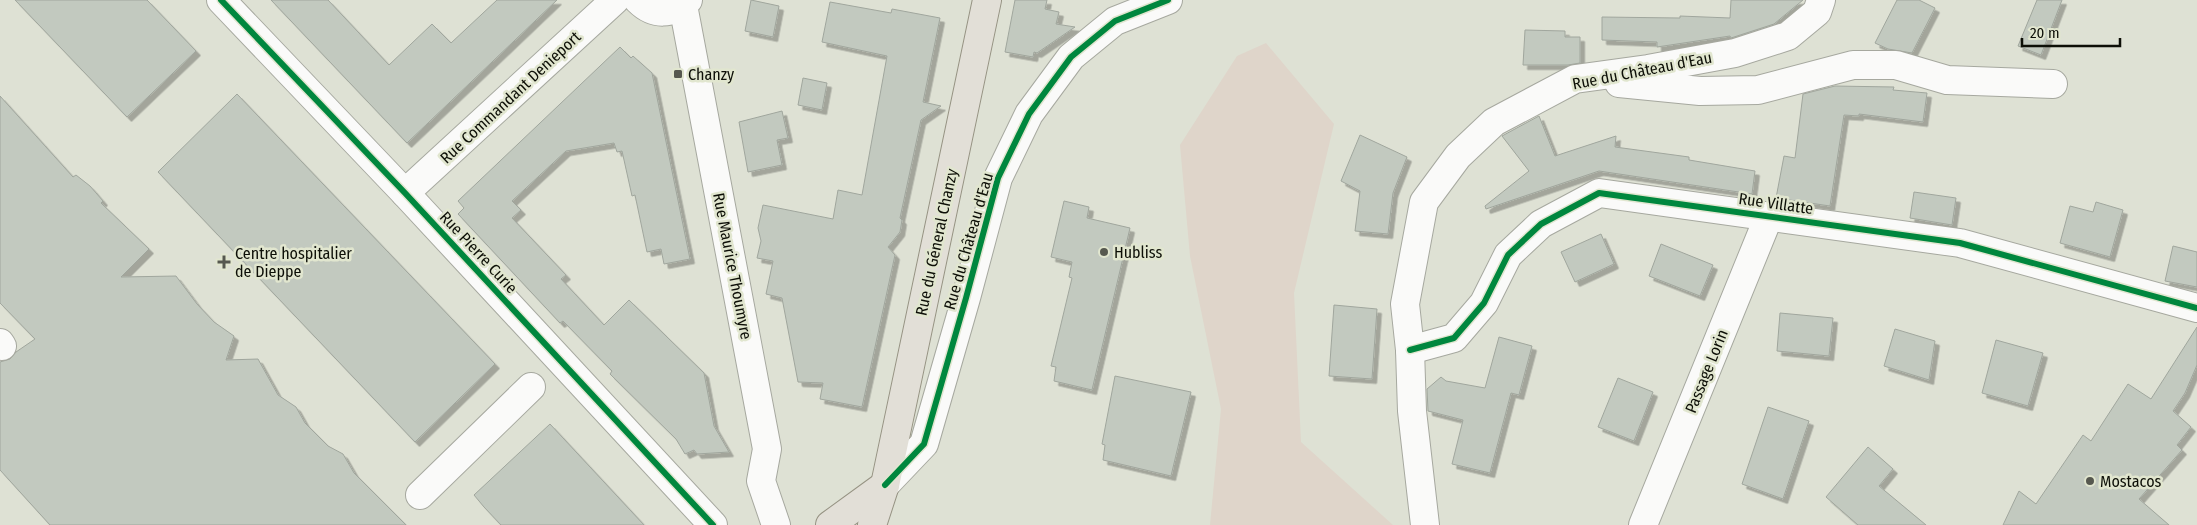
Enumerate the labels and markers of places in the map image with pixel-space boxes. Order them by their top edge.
place label: Chanzy [688,65,735,84]
marker: Chanzy [672,68,684,80]
place label: Hubliss [1114,243,1163,262]
place label: Centre hospitalier de Dieppe [235,244,352,281]
marker: Hubliss [1098,246,1110,258]
marker: Centre hospitalier de Dieppe [217,255,231,269]
place label: Mostacos [2100,472,2162,491]
marker: Mostacos [2084,475,2096,487]

